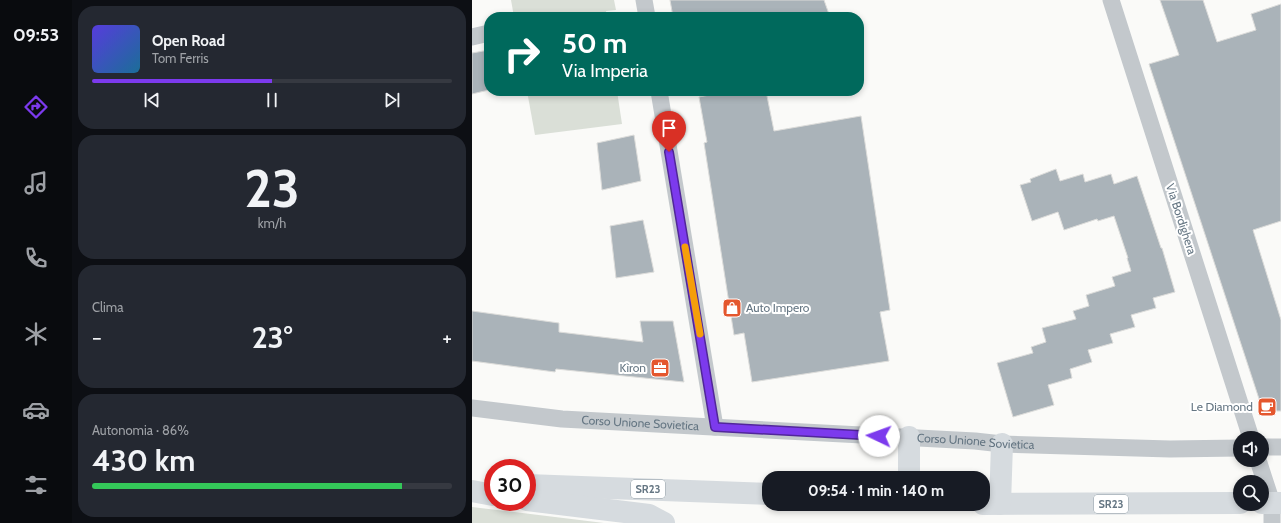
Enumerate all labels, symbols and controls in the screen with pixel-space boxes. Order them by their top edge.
text: 09:53 [13,24,59,46]
text: 50 m [562,26,627,60]
icon: right [496,28,548,80]
text: Open Road [152,32,225,50]
text: Tom Ferris [152,50,209,66]
text: Via Imperia [562,60,648,82]
icon: previous [141,89,163,111]
icon: pause [261,89,283,111]
icon: next [381,89,403,111]
icon: directions [22,93,50,121]
pin [652,111,686,152]
icon: arrive [658,117,680,139]
text: 23 [244,157,300,220]
icon: music [22,169,50,197]
street label: Via Bordighera [1163,182,1200,256]
text: km/h [258,215,286,231]
icon: phone [22,244,50,272]
shop icon: Auto Impero [721,297,743,319]
text: Clima [92,299,123,315]
place label: Auto Impero [746,300,810,315]
text: 23° [252,319,292,356]
icon: climate [22,320,50,348]
text: − [92,324,102,351]
text: + [442,324,452,351]
office icon: Kìron [649,357,671,379]
place label: Kìron [620,360,646,375]
icon: car [22,396,50,424]
cafe icon: Le Diamond [1256,396,1278,418]
place label: Le Diamond [1191,399,1253,414]
street label: Corso Unione Sovietica [581,412,700,433]
position arrow [858,415,900,457]
text: Autonomia · 86% [92,422,189,438]
street label: Corso Unione Sovietica [917,430,1035,452]
map controls [1233,431,1269,511]
button: sound [1233,431,1269,467]
text: 430 km [92,442,195,479]
speed limit sign: 30 [484,459,536,511]
icon: filters [22,471,50,499]
button: search [1233,475,1269,511]
road number: SR23 [631,480,665,498]
text: 09:54 · 1 min · 140 m [808,482,944,500]
road number: SR23 [1094,495,1128,513]

